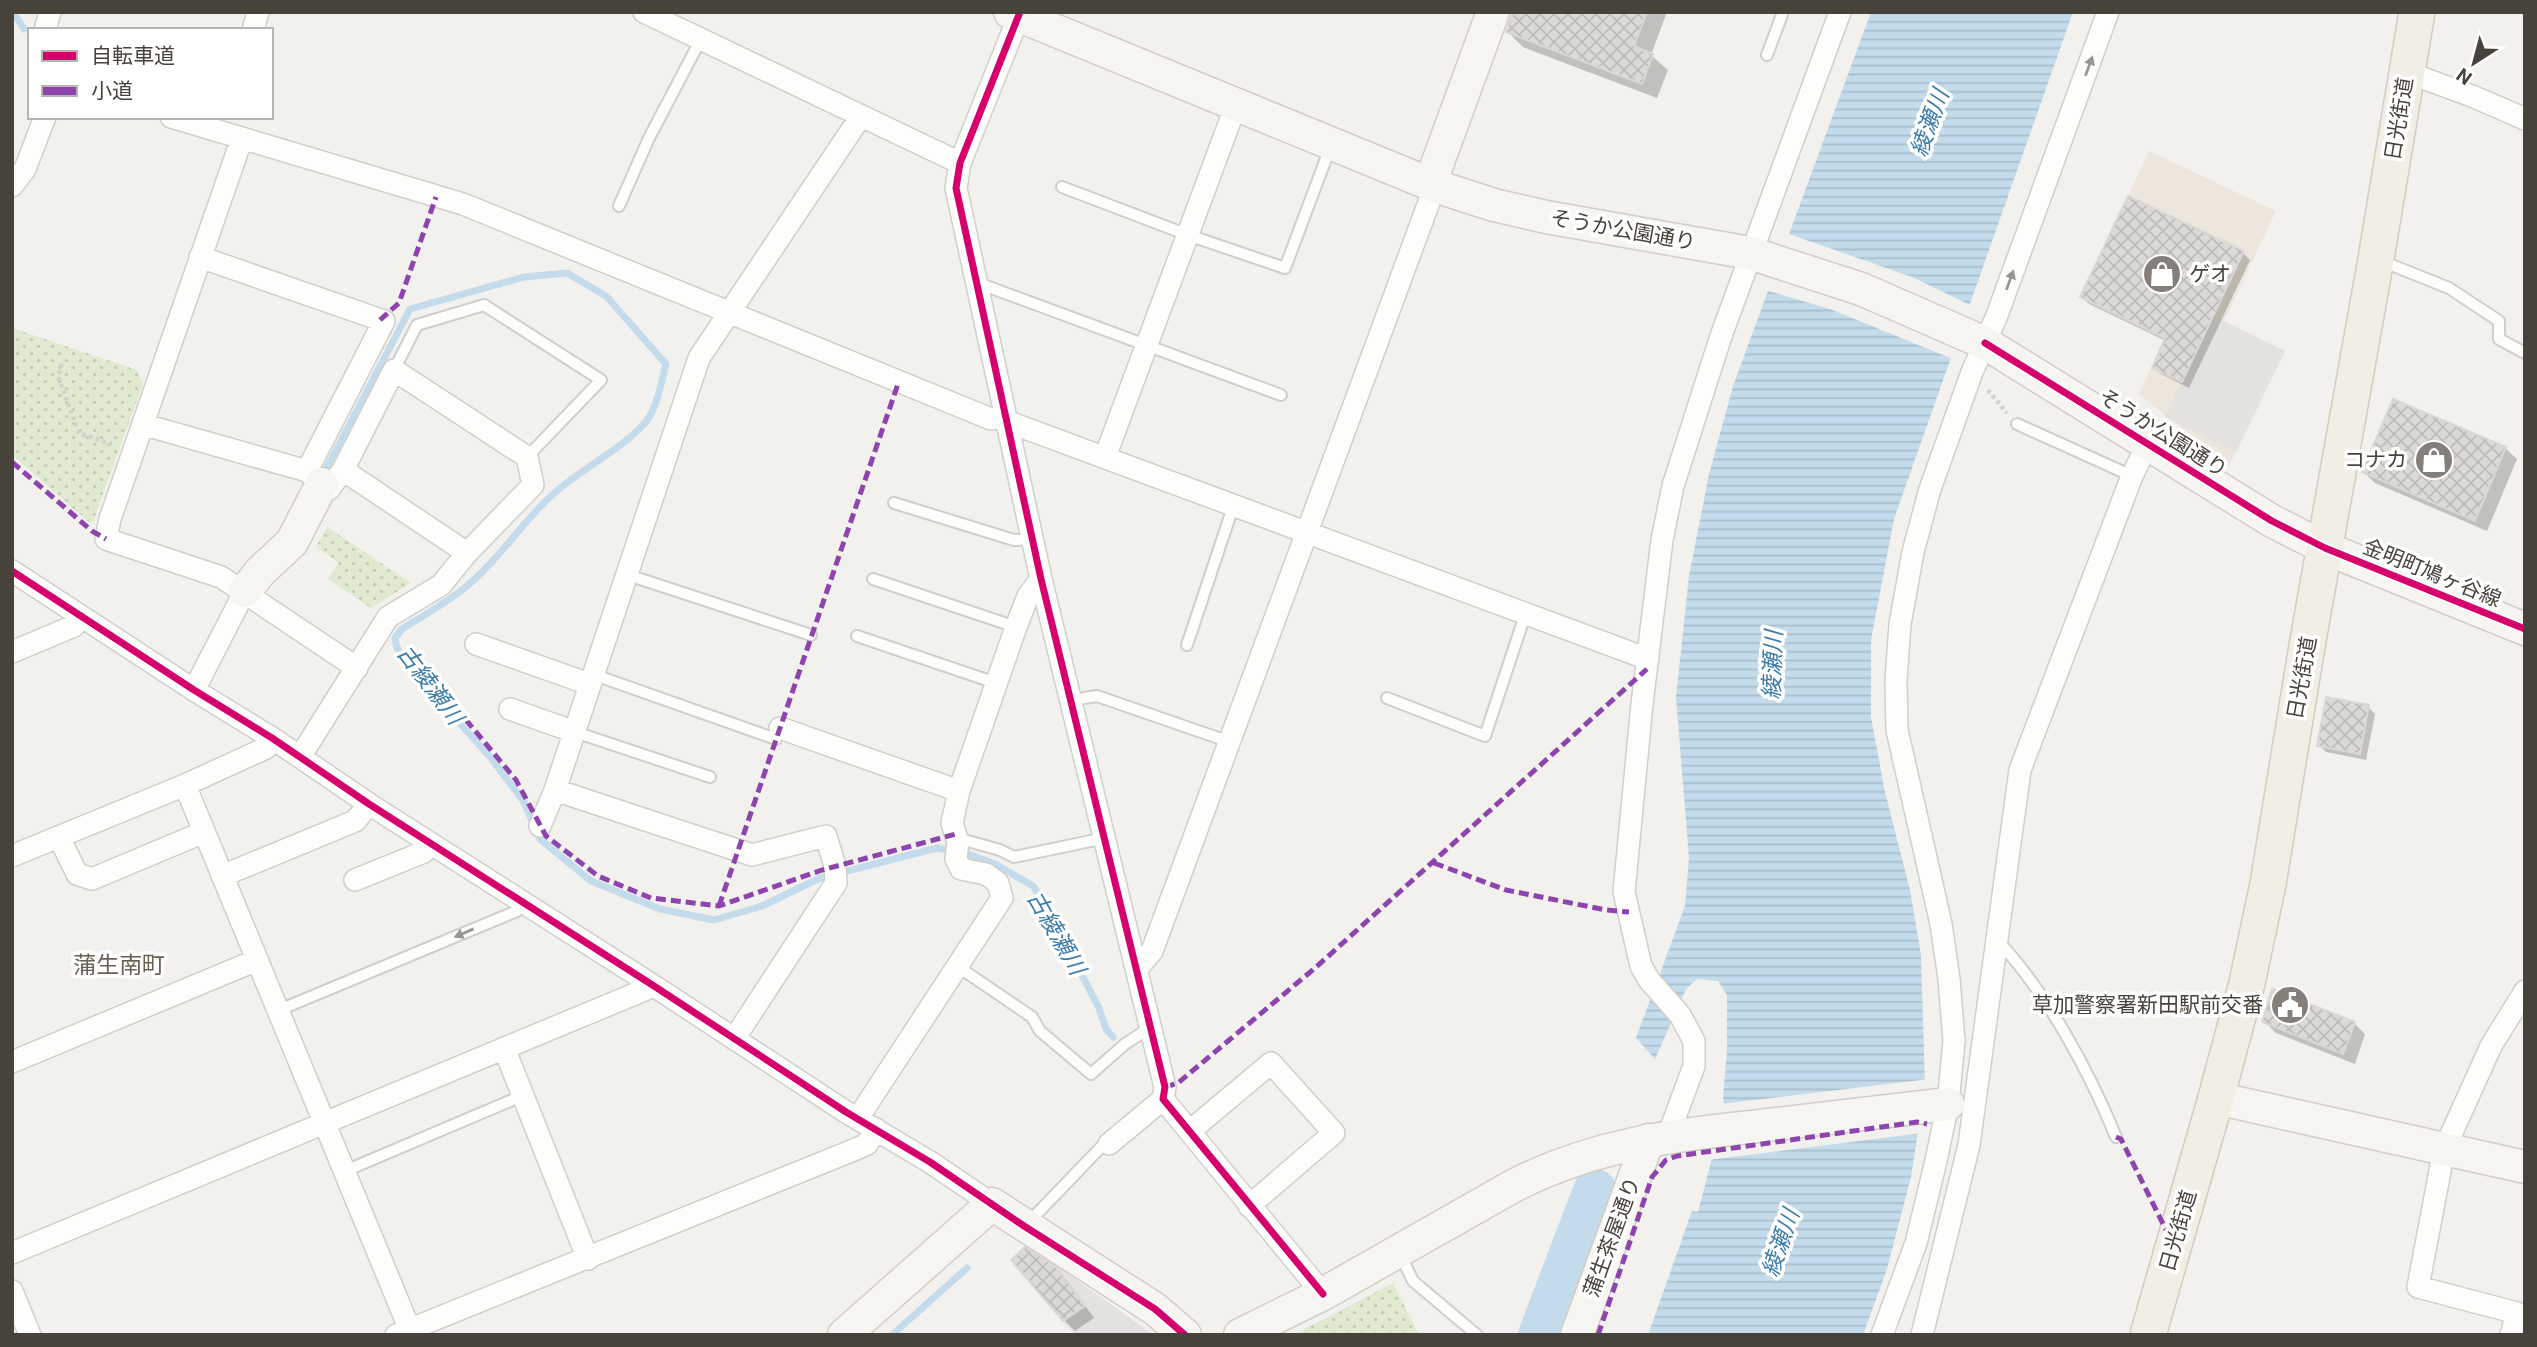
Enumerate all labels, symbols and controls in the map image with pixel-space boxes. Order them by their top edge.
legend [28,28,273,119]
north arrow [2439,28,2509,98]
text: 自転車道 [91,44,175,68]
one-way arrow [2084,56,2095,77]
text: N [2452,63,2476,90]
street label: 日光街道 [2381,76,2417,162]
text: 小道 [91,79,133,103]
water label: 綾瀬川 [1906,83,1956,160]
street label: そうか公園通り [1549,205,1697,255]
shop icon: ゲオ [2141,253,2183,295]
place label: ゲオ [2189,262,2231,286]
one-way arrow [2005,269,2016,290]
street label: そうか公園通り [2094,384,2232,482]
shop icon: コナカ [2413,439,2455,481]
place label: コナカ [2344,448,2407,472]
street label: 金明町鳩ヶ谷線 [2359,534,2505,612]
water label: 綾瀬川 [1758,627,1788,700]
street label: 日光街道 [2283,635,2321,721]
water label: 古綾瀬川 [392,640,470,732]
water label: 古綾瀬川 [1021,886,1092,982]
one-way arrow [454,928,475,939]
district label: 蒲生南町 [73,952,165,979]
public building icon: 草加警察署新田駅前交番 [2269,984,2311,1026]
place label: 草加警察署新田駅前交番 [2032,993,2263,1017]
street label: 蒲生茶屋通り [1579,1174,1645,1300]
street label: 日光街道 [2155,1187,2201,1275]
water label: 綾瀬川 [1757,1203,1806,1280]

